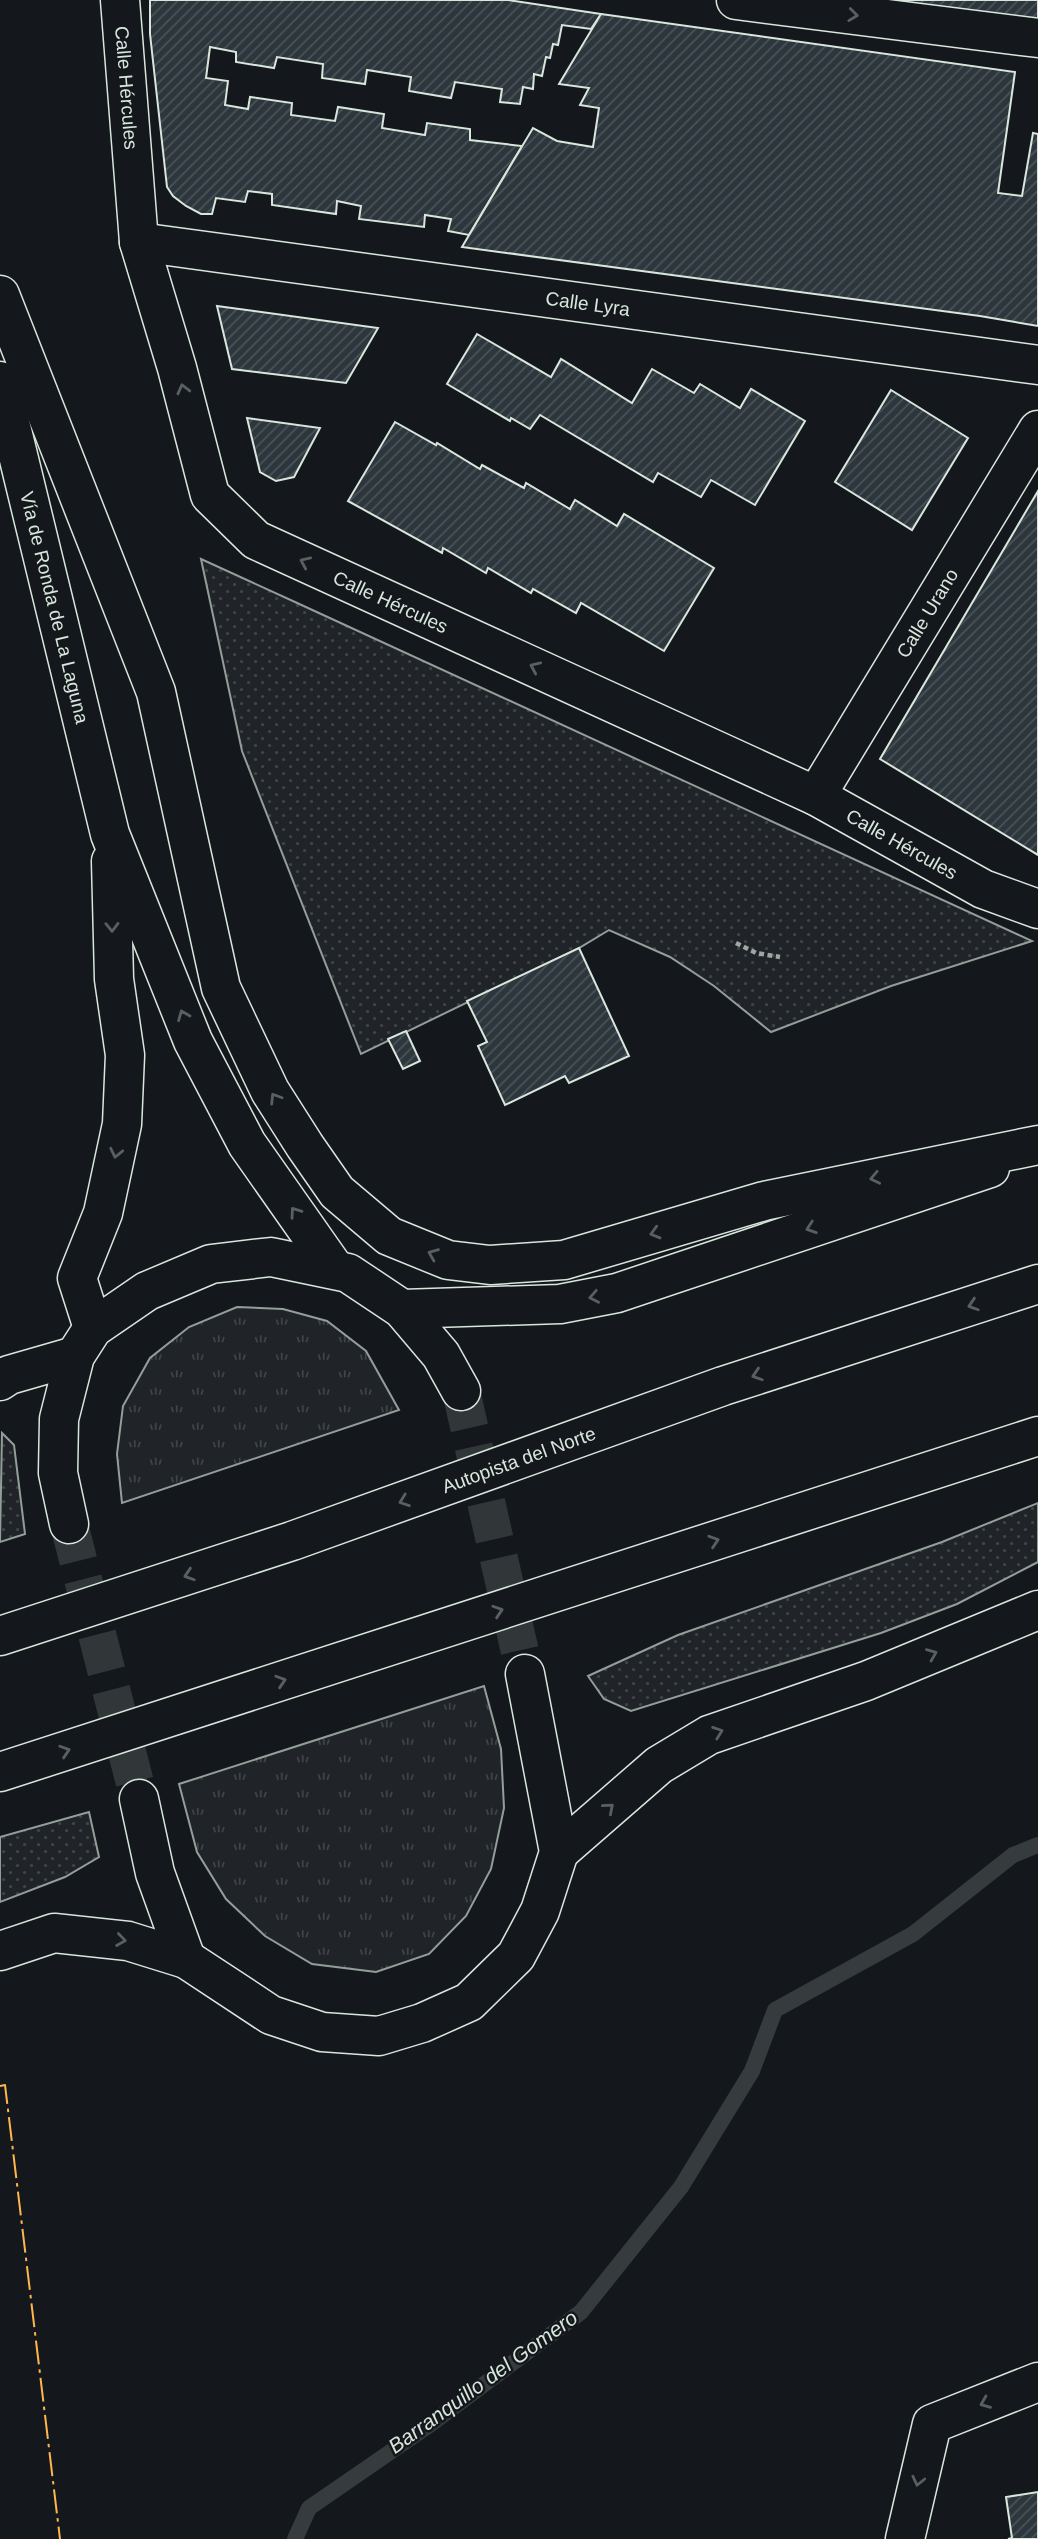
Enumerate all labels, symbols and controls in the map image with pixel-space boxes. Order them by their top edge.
one-way arrow [847,7,859,22]
street label: Calle Hércules [111,25,142,150]
street label: Calle Lyra [544,288,632,320]
one-way arrow [177,384,191,396]
street label: Vía de Ronda de La Laguna [16,489,93,726]
one-way arrow [300,556,312,570]
street label: Calle Urano [892,565,962,662]
street label: Calle Hércules [330,567,451,637]
one-way arrow [530,661,542,675]
street label: Calle Hércules [843,805,961,884]
one-way arrow [105,922,120,933]
one-way arrow [177,1010,191,1022]
one-way arrow [270,1093,283,1106]
one-way arrow [110,1147,125,1159]
one-way arrow [869,1170,881,1185]
one-way arrow [291,1207,303,1220]
one-way arrow [805,1220,817,1234]
one-way arrow [649,1225,661,1240]
one-way arrow [427,1248,439,1262]
one-way arrow [588,1289,600,1304]
one-way arrow [967,1297,980,1311]
one-way arrow [751,1367,763,1381]
street label: Autopista del Norte [439,1423,599,1497]
one-way arrow [398,1493,410,1507]
one-way arrow [708,1535,720,1549]
one-way arrow [183,1566,195,1581]
one-way arrow [491,1605,504,1619]
one-way arrow [925,1648,937,1662]
one-way arrow [275,1675,287,1689]
one-way arrow [712,1726,724,1740]
one-way arrow [58,1745,71,1759]
one-way arrow [601,1804,614,1816]
one-way arrow [116,1933,127,1948]
water label: Barranquillo del Gomero [384,2305,582,2458]
one-way arrow [979,2394,991,2408]
one-way arrow [912,2475,927,2487]

